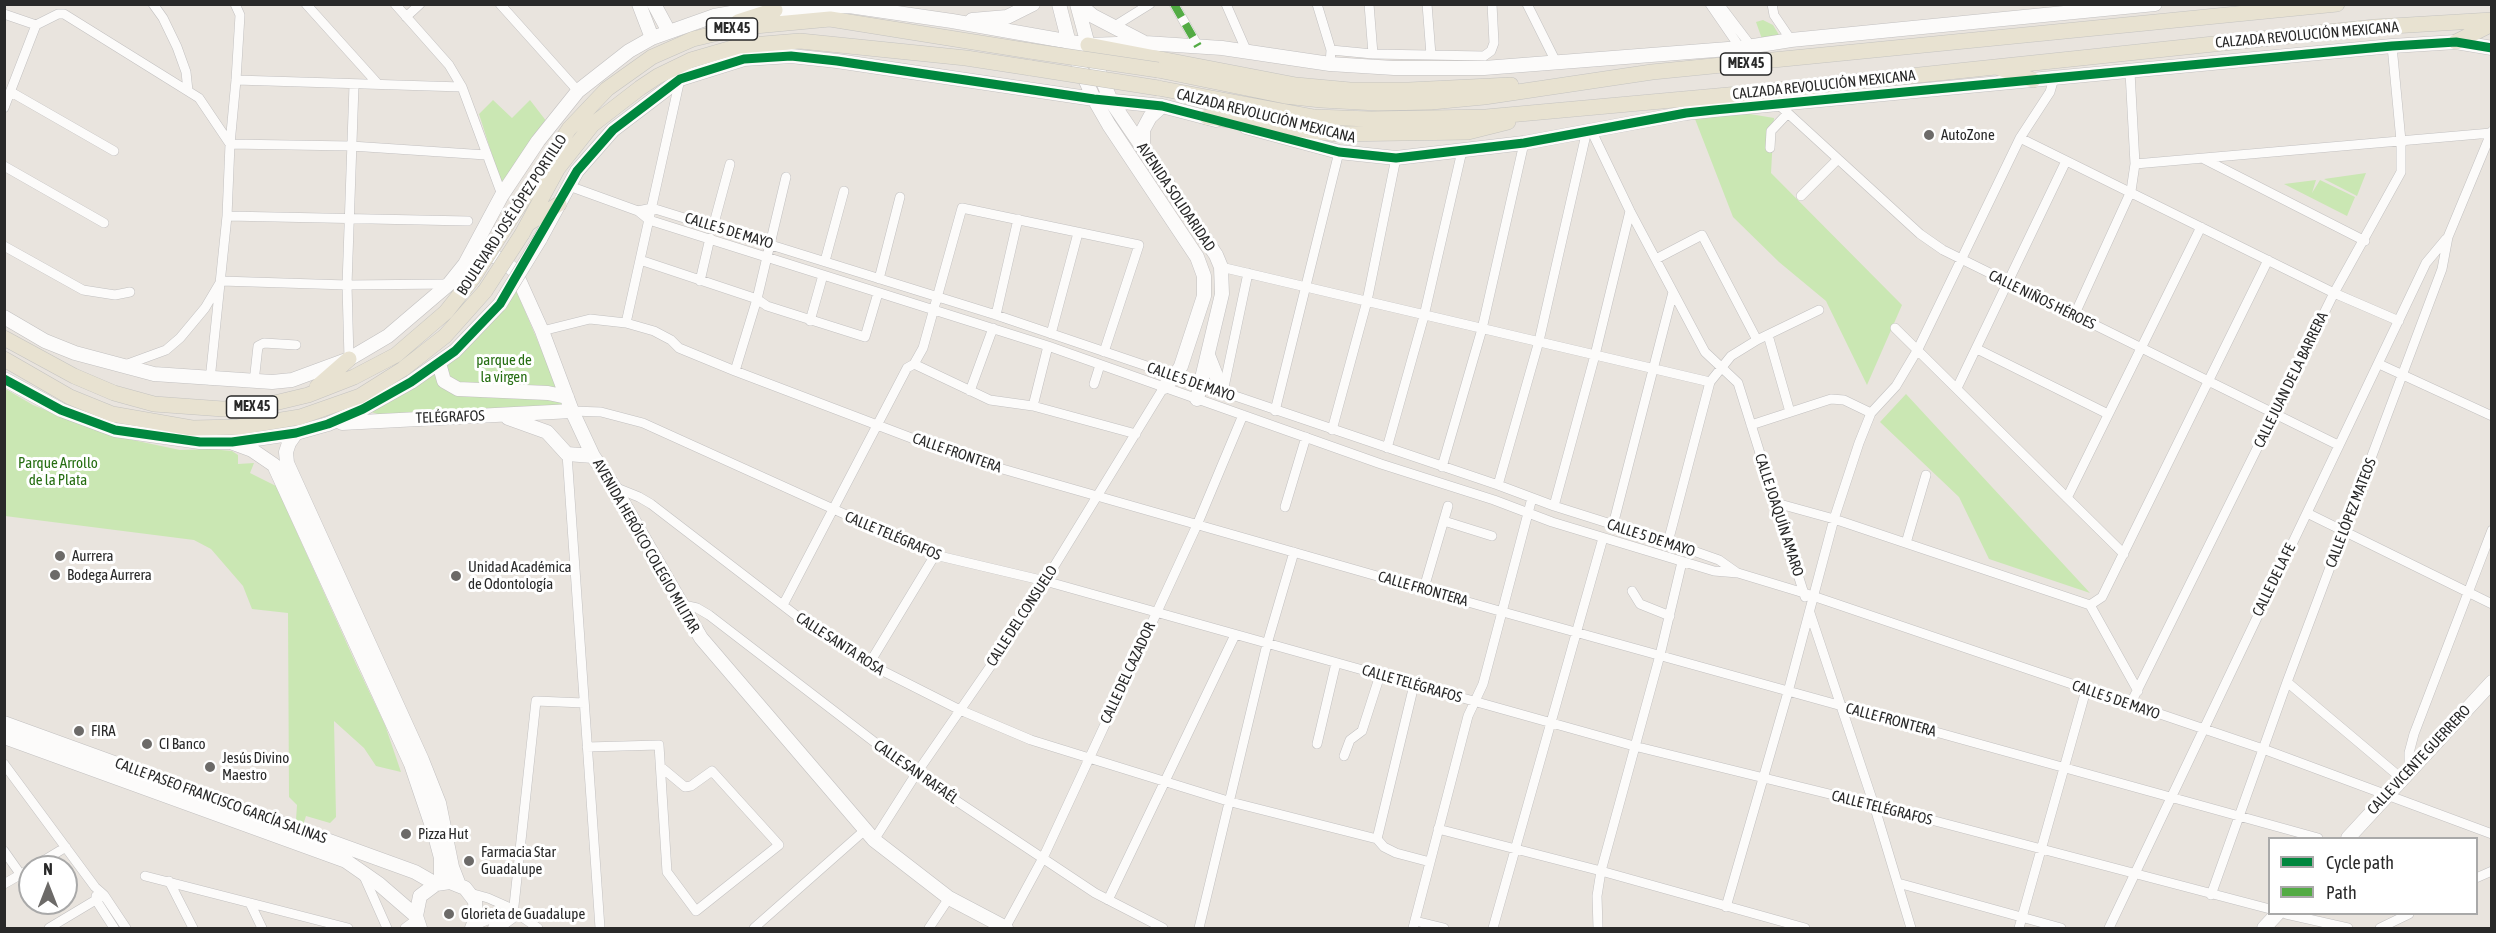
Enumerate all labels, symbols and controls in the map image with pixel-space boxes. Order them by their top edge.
road number: MEX 45 [706,18,758,40]
street label: CALZADA REVOLUCIÓN MEXICANA [2215,18,2399,52]
road number: MEX 45 [1720,53,1772,75]
street label: CALZADA REVOLUCIÓN MEXICANA [1732,66,1916,104]
street label: CALZADA REVOLUCIÓN MEXICANA [1175,85,1357,147]
place label: AutoZone [1941,126,1995,144]
marker: AutoZone [1922,128,1936,142]
street label: BOULEVARD JOSÉ LÓPEZ PORTILLO [453,131,571,299]
street label: AVENIDA SOLIDARIDAD [1133,139,1219,255]
street label: CALLE 5 DE MAYO [683,209,775,253]
street label: CALLE NIÑOS HÉROES [1986,266,2098,334]
street label: CALLE JUAN DE LA BARRERA [2250,309,2332,451]
park label: parque de la virgen [476,351,532,386]
street label: CALLE 5 DE MAYO [1145,359,1237,405]
road number: MEX 45 [226,396,278,418]
street label: TELÉGRAFOS [415,407,485,427]
street label: CALLE FRONTERA [910,429,1004,477]
street label: CALLE JOAQUÍN AMARO [1751,451,1807,579]
park label: Parque Arrollo de la Plata [18,454,98,489]
street label: AVENIDA HERÓICO COLEGIO MILITAR [589,456,703,636]
street label: CALLE LÓPEZ MATEOS [2322,456,2380,570]
street label: CALLE TELÉGRAFOS [842,508,944,564]
street label: CALLE 5 DE MAYO [1605,515,1697,561]
street label: CALLE DE LA FE [2249,541,2299,619]
place label: Aurrera [72,547,113,565]
marker: Aurrera [53,549,67,563]
place label: Unidad Académica de Odontología [468,558,571,593]
street label: CALLE DEL CONSUELO [983,562,1061,670]
place label: Bodega Aurrera [67,566,152,584]
marker: Bodega Aurrera [48,568,62,582]
street label: CALLE FRONTERA [1376,568,1470,610]
marker: Unidad Académica de Odontología [449,569,463,583]
street label: CALLE SANTA ROSA [792,609,888,679]
street label: CALLE DEL CAZADOR [1097,620,1159,726]
street label: CALLE TELÉGRAFOS [1360,661,1464,707]
street label: CALLE 5 DE MAYO [2070,677,2162,723]
street label: CALLE FRONTERA [1844,699,1938,741]
street label: CALLE VICENTE GUERRERO [2364,702,2474,818]
place label: FIRA [91,722,116,740]
marker: FIRA [72,724,86,738]
place label: CI Banco [159,735,206,753]
street label: CALLE SAN RAFAÉL [870,736,962,808]
marker: CI Banco [140,737,154,751]
place label: Jesús Divino Maestro [222,749,289,784]
street label: CALLE PASEO FRANCISCO GARCÍA SALINAS [113,754,329,848]
marker: Jesús Divino Maestro [203,760,217,774]
street label: CALLE TELÉGRAFOS [1830,787,1934,829]
place label: Pizza Hut [418,825,469,843]
marker: Pizza Hut [399,827,413,841]
legend [2268,837,2478,915]
place label: Farmacia Star Guadalupe [481,843,556,878]
text: Cycle path [2326,852,2394,873]
marker: Farmacia Star Guadalupe [462,854,476,868]
north arrow [18,855,78,915]
text: N [43,860,53,878]
text: Path [2326,882,2357,903]
place label: Glorieta de Guadalupe [461,905,585,923]
marker: Glorieta de Guadalupe [442,907,456,921]

